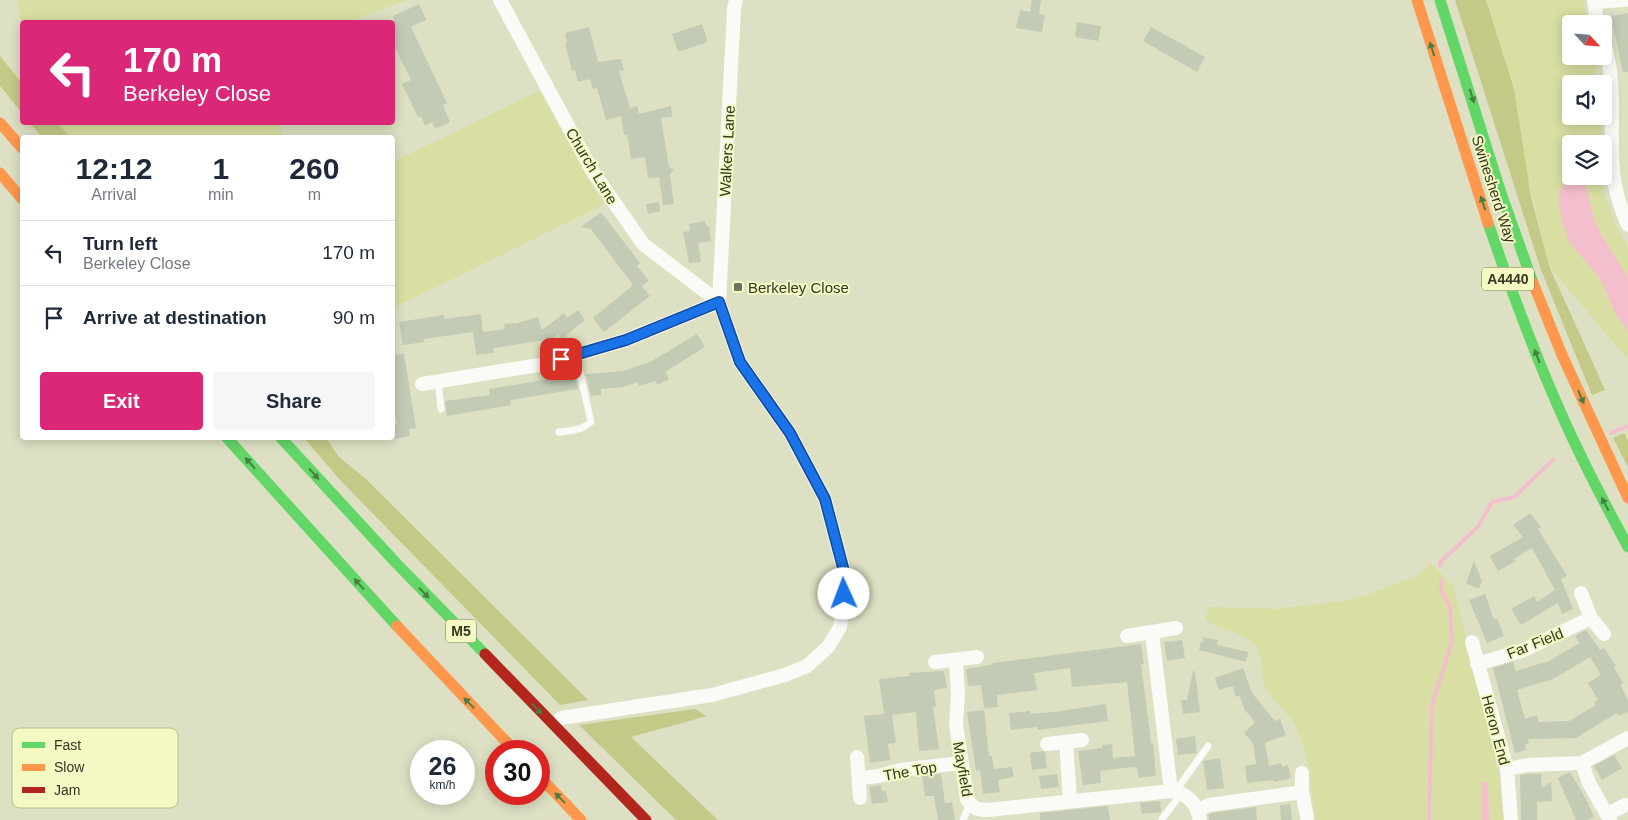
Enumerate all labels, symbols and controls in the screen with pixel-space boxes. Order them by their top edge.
north arrow [1562,15,1612,65]
map controls [1562,15,1612,185]
icon: left [40,40,105,105]
text: 170 m [123,40,222,79]
one-way arrow [1428,41,1436,56]
button: sound [1562,75,1612,125]
text: Berkeley Close [123,81,271,106]
one-way arrow [1468,89,1476,104]
street label: Walkers Lane [716,105,738,197]
street label: Church Lane [563,125,621,207]
street label: Swinesherd Way [1469,133,1520,245]
button: layers [1562,135,1612,185]
text: 12:12 [76,152,152,185]
text: 1 [212,152,229,185]
text: 260 [289,152,339,185]
text: Arrival [91,186,137,203]
text: min [208,186,234,203]
text: m [308,186,321,203]
one-way arrow [1479,195,1487,210]
text: Turn left [83,233,158,254]
icon: left [40,239,68,267]
text: 170 m [322,242,375,263]
text: Berkeley Close [83,255,191,272]
road number: A4440 [1482,268,1534,290]
place label: Berkeley Close [748,279,849,296]
marker: Berkeley Close [732,281,744,293]
icon: arrive [40,304,68,332]
text: Arrive at destination [83,307,267,328]
text: 90 m [333,307,375,328]
pin [540,338,582,380]
icon: arrive [547,345,575,373]
one-way arrow [1533,348,1541,363]
button: Exit [40,372,203,430]
button: Share [213,372,375,430]
one-way arrow [1578,390,1586,404]
one-way arrow [244,458,256,470]
one-way arrow [308,467,320,479]
one-way arrow [1601,496,1609,511]
position arrow [817,567,869,619]
one-way arrow [353,579,365,591]
one-way arrow [418,586,430,598]
road number: M5 [446,620,476,642]
street label: Far Field [1504,624,1566,662]
street label: Heron End [1479,693,1513,767]
one-way arrow [463,698,475,710]
one-way arrow [531,703,543,715]
legend [12,728,178,808]
text: Fast [54,737,81,753]
speed limit sign: 30 [485,740,550,805]
street label: Mayfield [950,740,976,798]
text: 26 [429,752,456,780]
street label: The Top [882,758,938,784]
text: Slow [54,759,85,775]
text: km/h [429,778,456,792]
text: Jam [54,782,80,798]
one-way arrow [554,792,566,804]

